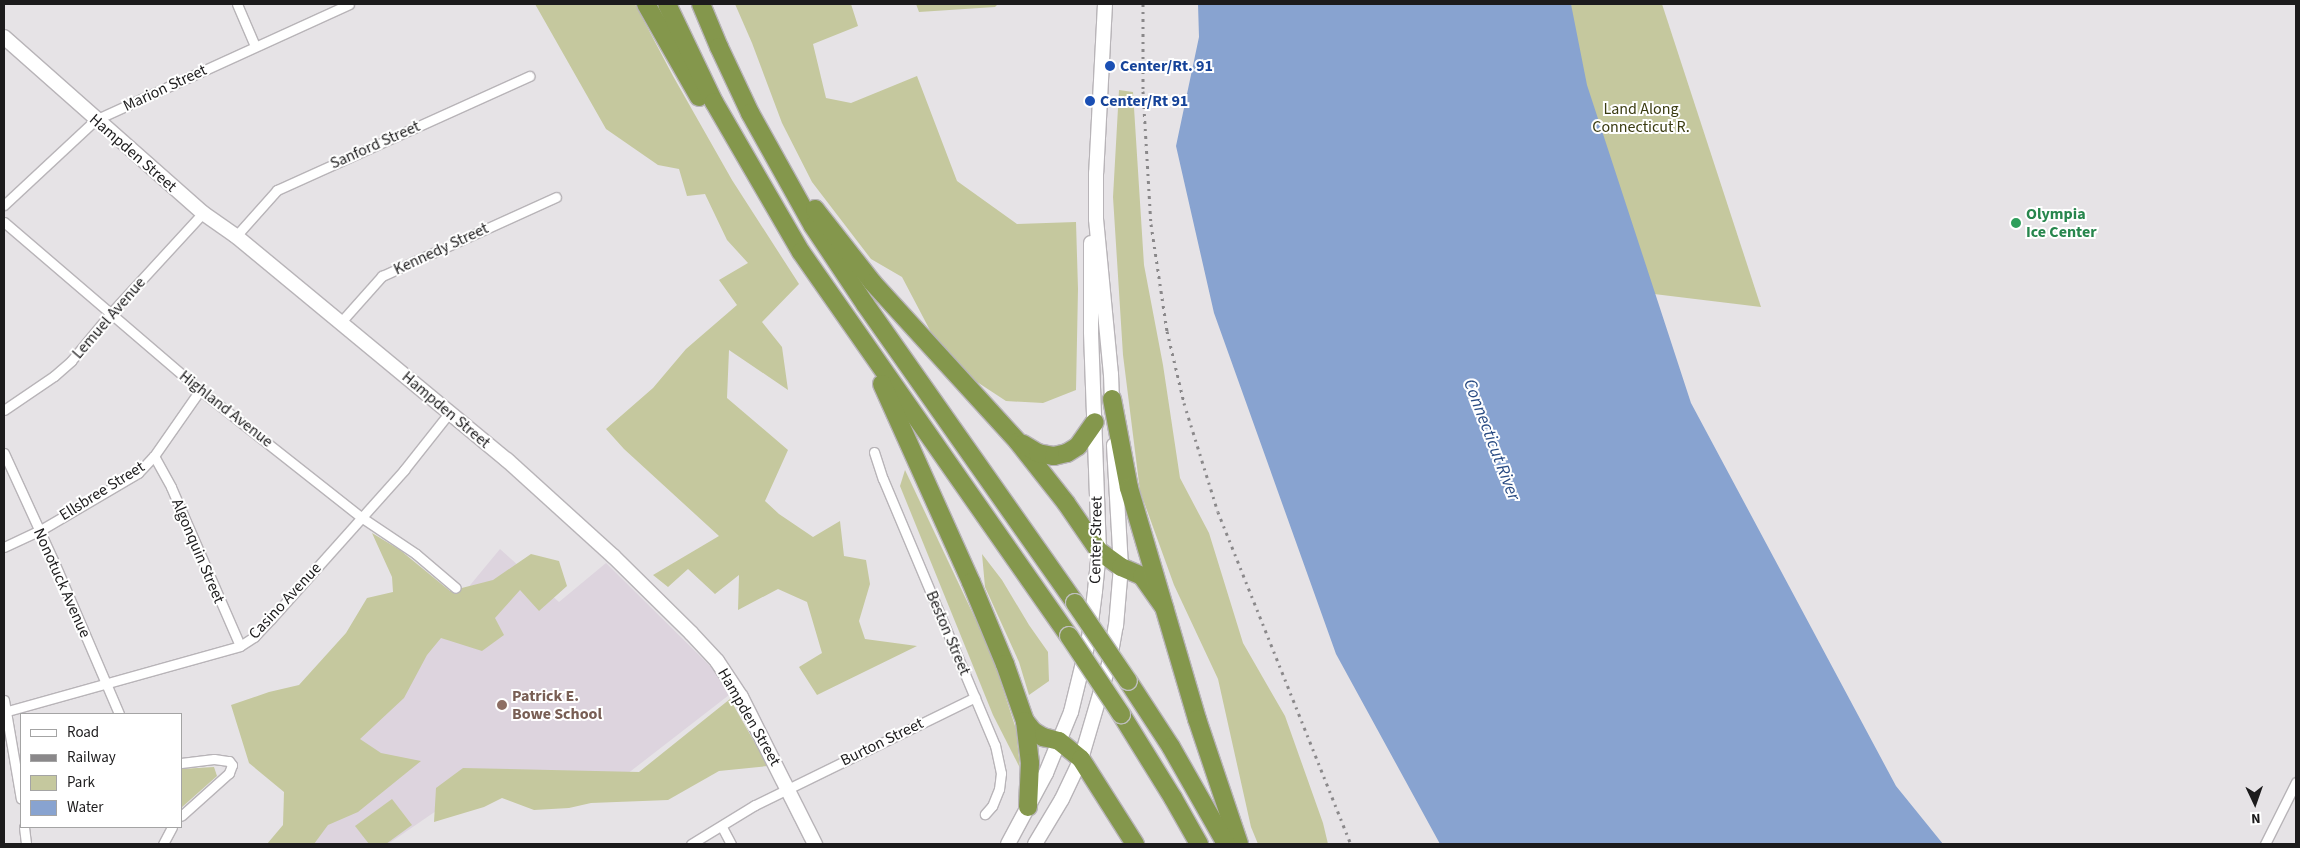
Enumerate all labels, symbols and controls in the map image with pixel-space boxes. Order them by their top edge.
place label: Center/Rt. 91 [1120,56,1213,76]
street label: Marion Street [120,60,210,116]
marker: Center/Rt. 91 [1104,60,1116,72]
place label: Center/Rt 91 [1100,91,1188,111]
marker: Center/Rt 91 [1084,95,1096,107]
park label: Land Along Connecticut R. [1592,99,1690,137]
street label: Hampden Street [85,110,181,196]
street label: Sanford Street [327,117,423,173]
place label: Olympia Ice Center [2026,204,2097,242]
marker: Olympia Ice Center [2010,217,2022,229]
street label: Kennedy Street [391,219,491,279]
street label: Lemuel Avenue [68,273,150,363]
street label: Highland Avenue [175,367,277,451]
street label: Hampden Street [398,367,494,453]
water label: Connecticut River [1458,376,1524,504]
street label: Ellsbree Street [56,457,148,525]
street label: Algonquin Street [167,496,229,606]
street label: Center Street [1086,496,1106,584]
street label: Nonotuck Avenue [29,525,95,641]
street label: Casino Avenue [245,559,325,643]
street label: Beston Street [922,588,974,678]
street label: Hampden Street [713,665,785,769]
place label: Patrick E. Bowe School [512,686,602,724]
marker: Patrick E. Bowe School [496,699,508,711]
legend [20,713,182,828]
street label: Burton Street [838,714,926,770]
text: Road [67,722,99,743]
text: Railway [67,747,116,768]
text: Park [67,772,95,793]
north arrow [2230,778,2280,828]
text: Water [67,797,103,818]
text: N [2251,808,2261,828]

